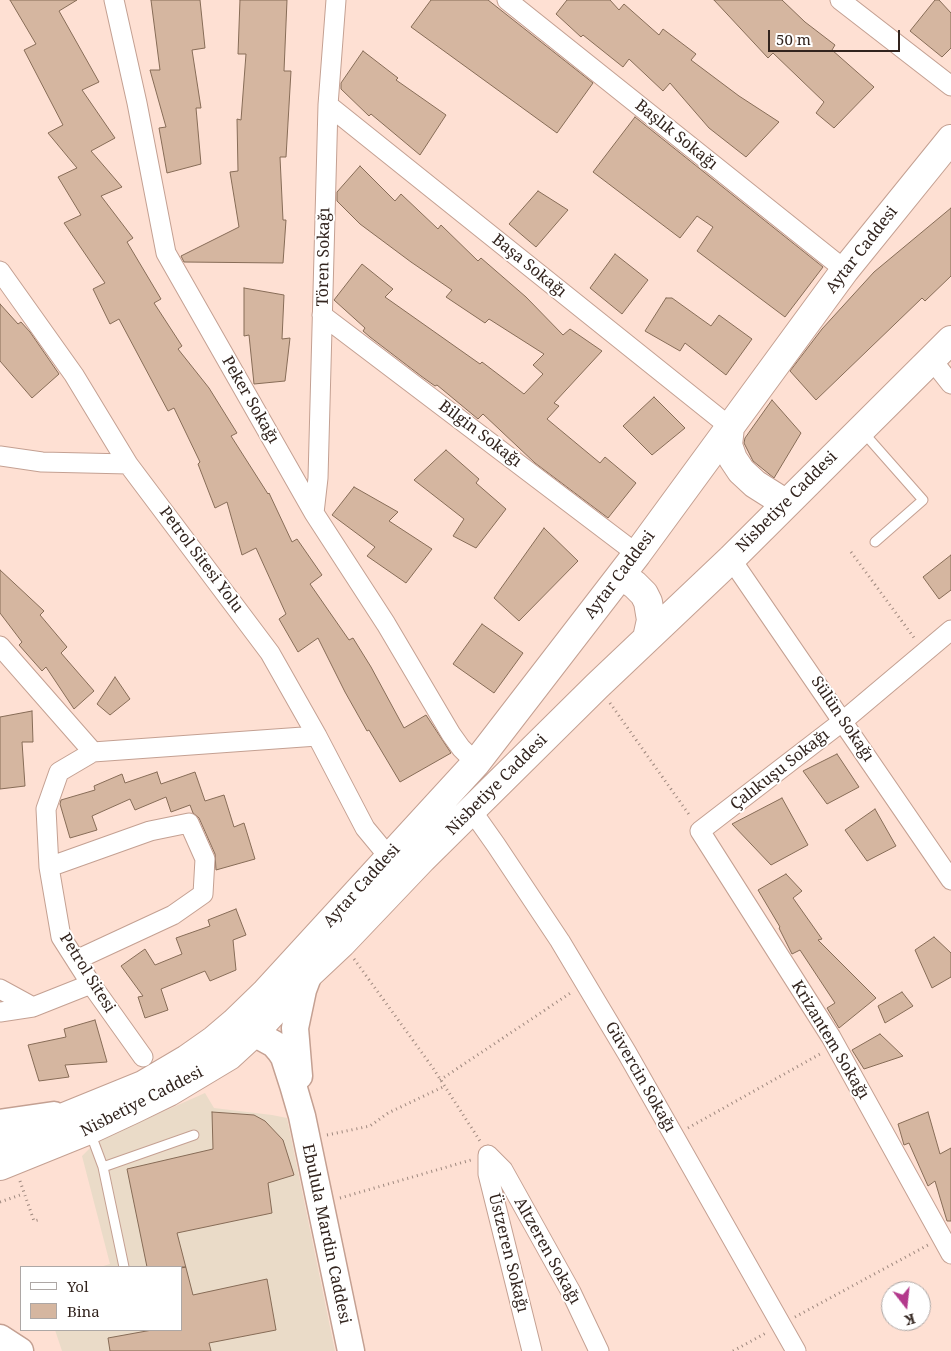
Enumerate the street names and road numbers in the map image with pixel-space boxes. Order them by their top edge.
street label: Başlık Sokağı [631,96,721,174]
street label: Aytar Caddesi [822,203,902,297]
street label: Tören Sokağı [314,207,334,307]
street label: Başa Sokağı [488,230,570,302]
street label: Peker Sokağı [217,353,283,447]
street label: Bilgin Sokağı [435,397,525,471]
street label: Nisbetiye Caddesi [733,448,841,556]
street label: Petrol Sitesi Yolu [155,503,247,617]
street label: Aytar Caddesi [581,527,659,623]
street label: Sülün Sokağı [807,673,877,765]
street label: Çalıkuşu Sokağı [727,725,833,815]
street label: Nisbetiye Caddesi [443,731,551,839]
street label: Aytar Caddesi [320,840,404,932]
street label: Petrol Sitesi [55,930,119,1016]
street label: Krizantem Sokağı [787,977,873,1103]
street label: Güvercin Sokağı [601,1018,679,1136]
street label: Nisbetiye Caddesi [78,1063,206,1141]
street label: Ebulula Mardin Caddesi [298,1142,354,1326]
street label: Üstzeren Sokağı [484,1192,532,1314]
street label: Altzeren Sokağı [510,1194,584,1308]

